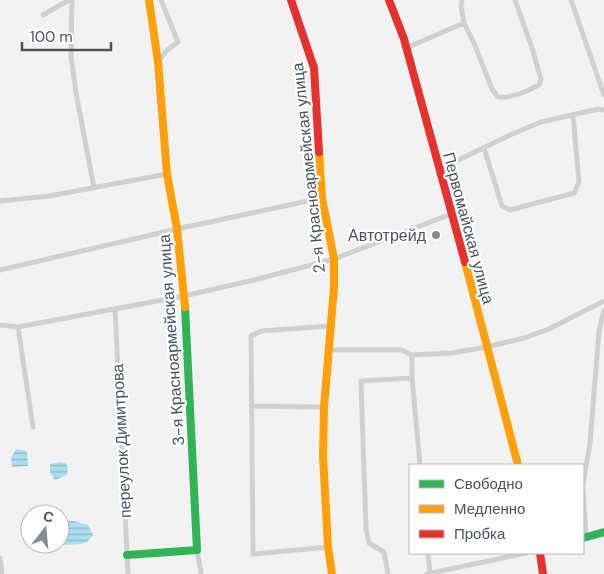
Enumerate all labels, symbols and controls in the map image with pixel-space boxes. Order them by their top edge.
scale bar [22,20,111,52]
text: 100 m [30,27,73,47]
street label: 2-я Красноармейская улица [287,62,330,274]
street label: Первомайская улица [438,150,499,307]
place label: Автотрейд [348,225,427,246]
marker: Автотрейд [430,229,442,241]
street label: 3-я Красноармейская улица [154,234,189,446]
street label: переулок Димитрова [107,363,136,519]
legend [409,464,584,554]
text: Свободно [454,474,523,494]
text: Медленно [454,499,525,519]
north arrow [20,504,70,554]
text: С [41,506,56,527]
text: Пробка [454,524,506,544]

